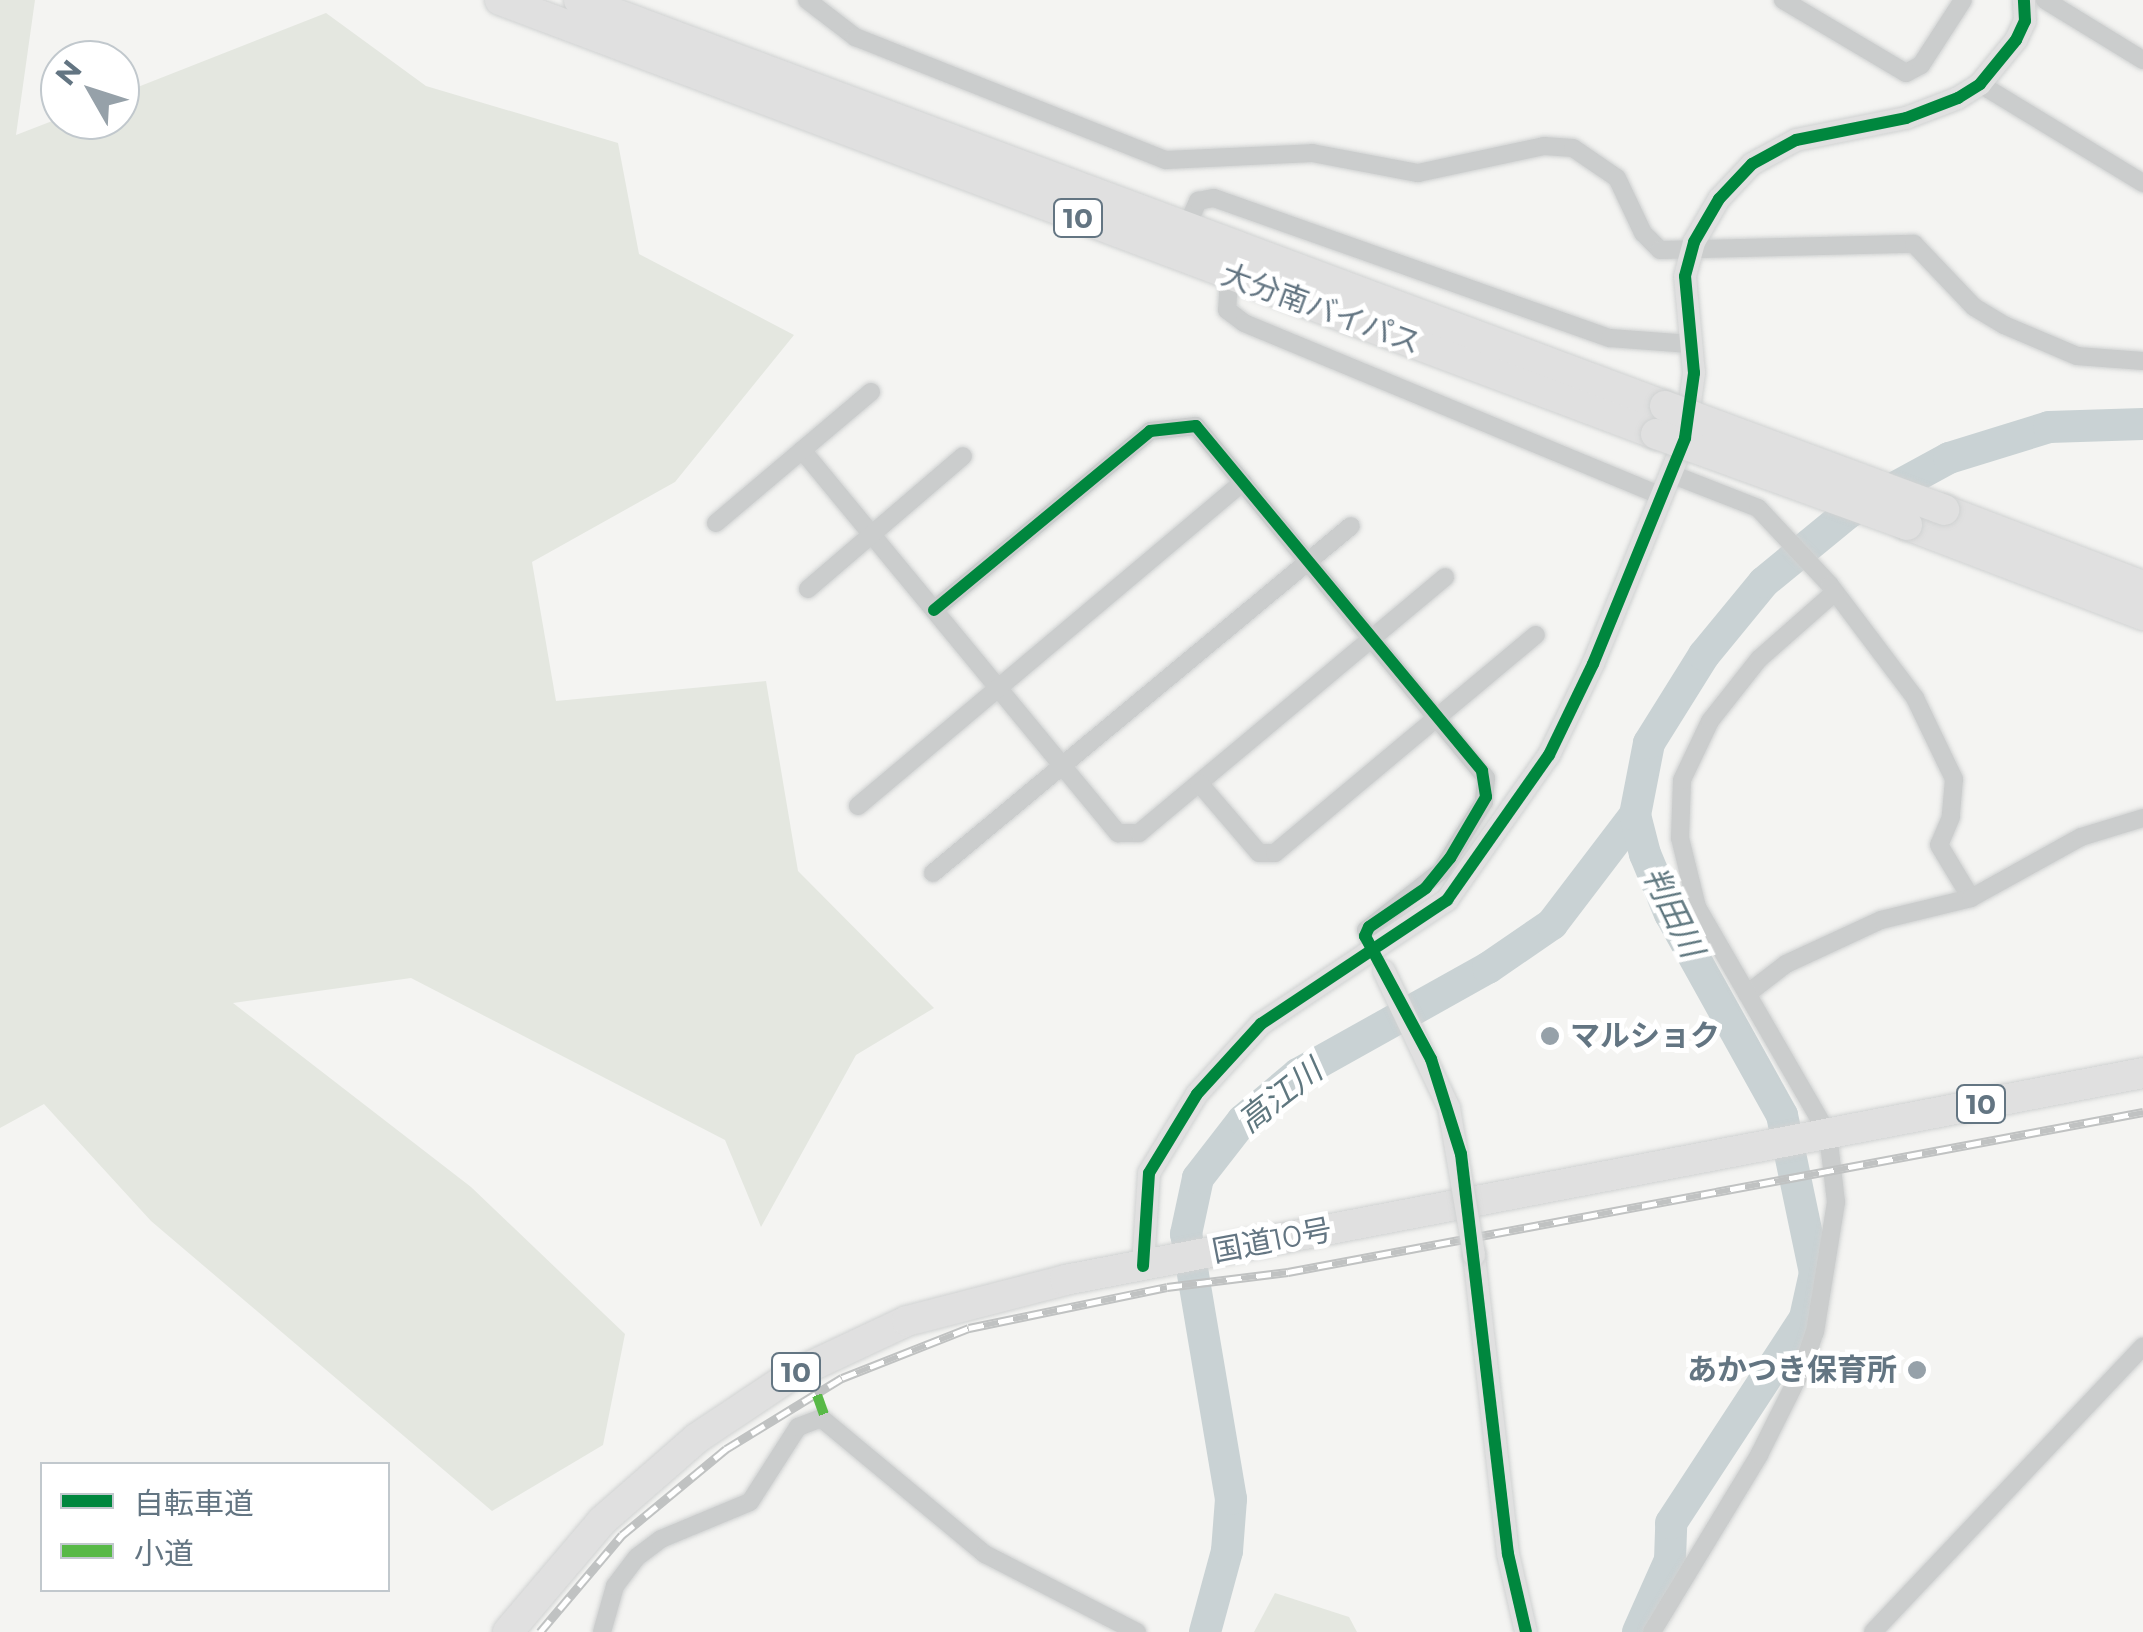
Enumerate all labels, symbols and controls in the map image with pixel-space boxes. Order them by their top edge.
north arrow [40,40,140,140]
text: N [48,53,89,92]
road number: 10 [1053,195,1103,241]
street label: 大分南バイパス [1216,256,1426,362]
water label: 判田川 [1635,860,1711,964]
place label: マルショク [1570,1018,1720,1054]
marker: マルショク [1539,1025,1561,1047]
water label: 高江川 [1230,1051,1330,1141]
road number: 10 [1956,1081,2006,1127]
street label: 国道10号 [1209,1212,1335,1270]
road number: 10 [771,1349,821,1395]
place label: あかつき保育所 [1687,1352,1897,1388]
marker: あかつき保育所 [1906,1359,1928,1381]
legend [40,1462,390,1592]
text: 自転車道 [134,1485,254,1522]
text: 小道 [134,1535,194,1572]

